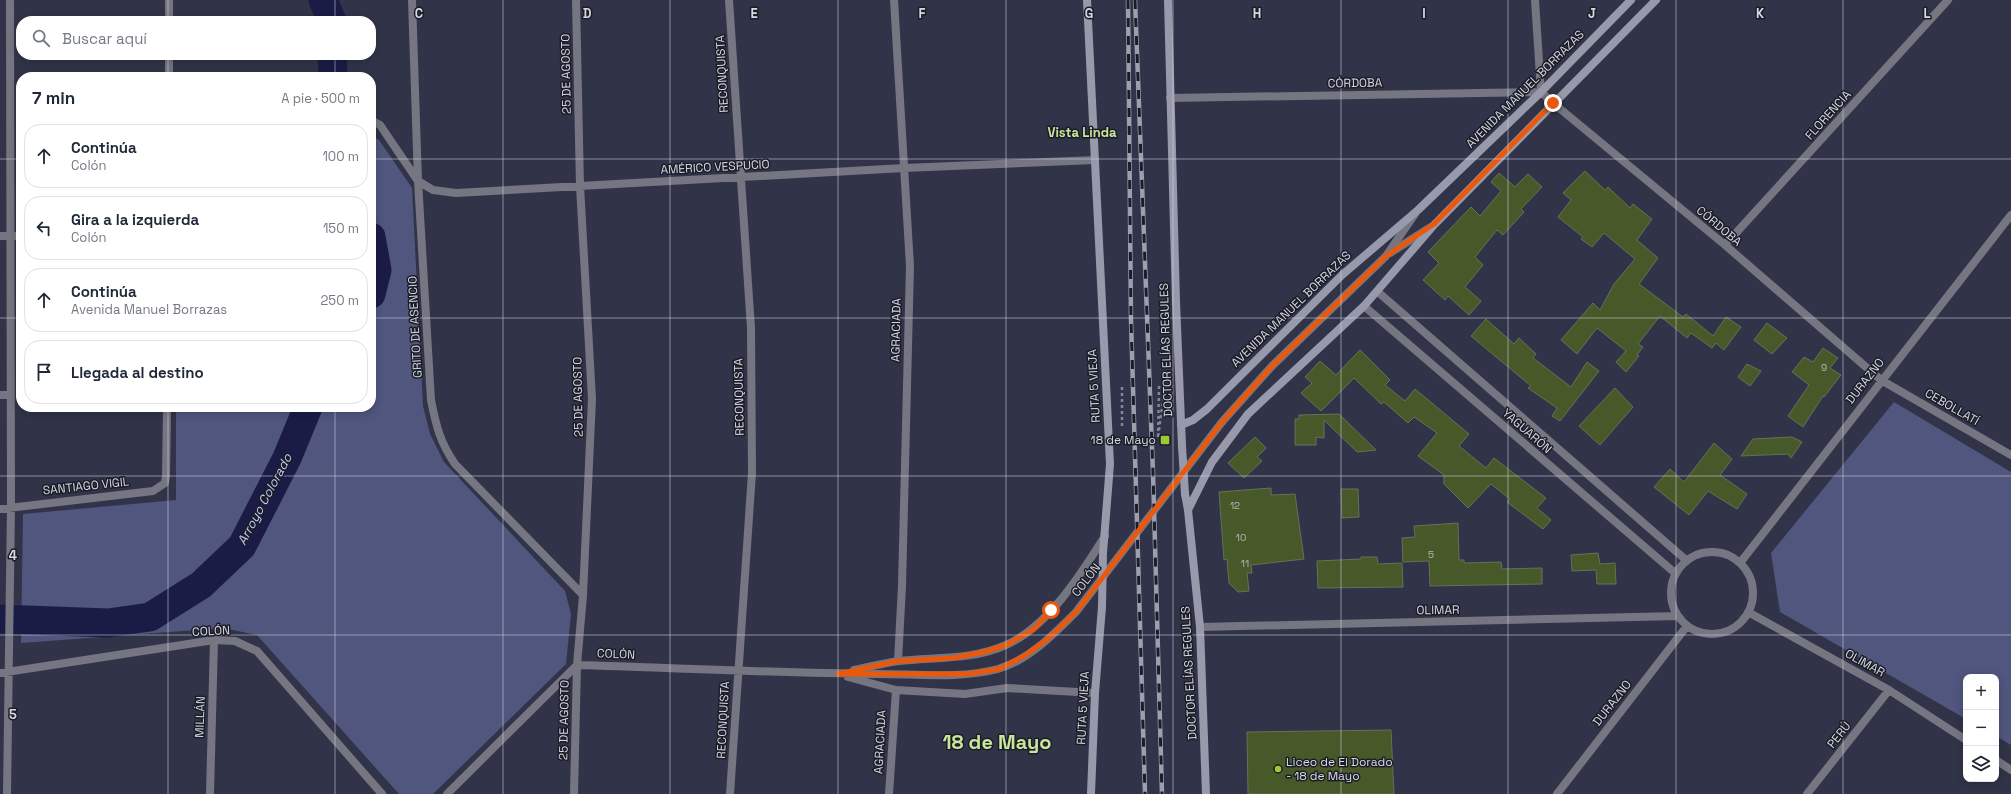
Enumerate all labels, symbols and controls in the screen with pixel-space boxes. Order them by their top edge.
text: C [415,5,423,22]
text: D [583,5,592,22]
text: E [750,5,758,22]
text: F [919,5,926,22]
text: G [1085,5,1093,22]
text: H [1253,5,1261,22]
text: I [1422,5,1426,22]
text: J [1588,5,1596,22]
text: K [1756,5,1765,22]
text: L [1923,5,1931,22]
search box [16,16,376,60]
street label: AVENIDA MANUEL BORRAZAS [1462,26,1588,152]
icon: search [30,27,52,49]
text: Buscar aquí [62,29,147,48]
street label: 25 DE AGOSTO [557,34,575,114]
street label: RECONQUISTA [712,34,732,113]
street label: CÓRDOBA [1328,75,1383,91]
text: 7 min [32,87,75,109]
street label: FLORENCIA [1802,87,1855,143]
text: A pie · 500 m [281,90,360,107]
route end [1544,94,1562,112]
district label: Vista Linda [1047,124,1117,141]
text: Continúa [71,138,137,157]
icon: ahead [33,145,55,167]
text: 100 m [322,148,359,165]
street label: AMÉRICO VESPUCIO [660,156,770,178]
text: Colón [71,157,107,174]
street label: CÓRDOBA [1693,202,1745,250]
text: Gira a la izquierda [71,210,199,229]
icon: left [33,217,55,239]
text: 150 m [323,220,359,237]
text: Colón [71,229,107,246]
street label: AVENIDA MANUEL BORRAZAS [1228,247,1354,371]
street label: GRITO DE ASENCIO [404,276,426,378]
text: Continúa [71,282,137,301]
street label: DOCTOR ELÍAS REGULES [1156,283,1176,417]
icon: ahead [33,289,55,311]
text: 250 m [321,292,359,309]
street label: AGRACIADA [887,297,905,362]
text: Avenida Manuel Borrazas [71,301,227,318]
street label: RUTA 5 VIEJA [1084,348,1104,423]
street label: DURAZNO [1842,355,1888,407]
street label: 25 DE AGOSTO [569,357,587,437]
street label: RECONQUISTA [730,358,748,436]
icon: arrive [33,361,55,383]
house number: 9 [1821,361,1827,374]
text: Llegada al destino [71,363,204,382]
street label: CEBOLLATÍ [1922,385,1982,429]
street label: YAGUARÓN [1499,405,1555,457]
place label: 18 de Mayo [1091,432,1156,448]
marker: 18 de Mayo [1159,434,1171,446]
water label: Arroyo Colorado [233,450,296,548]
street label: SANTIAGO VIGIL [42,473,130,498]
house number: 12 [1230,499,1240,512]
house number: 10 [1236,531,1246,544]
text: 4 [9,547,17,564]
house number: 5 [1428,548,1434,561]
house number: 11 [1241,557,1249,570]
street label: COLÓN [1068,560,1104,600]
route start [1042,601,1060,619]
street label: OLIMAR [1416,602,1460,618]
street label: DOCTOR ELÍAS REGULES [1178,606,1200,740]
street label: COLÓN [192,622,230,640]
street label: COLÓN [597,645,635,663]
street label: OLIMAR [1842,646,1888,680]
street label: RUTA 5 VIEJA [1073,670,1093,745]
map controls [1963,674,1999,782]
button: + [1963,674,1999,710]
street label: DURAZNO [1589,677,1635,729]
street label: 25 DE AGOSTO [555,680,573,760]
street label: RECONQUISTA [713,680,733,759]
street label: MILLÁN [191,696,209,738]
text: 5 [9,706,17,723]
street label: AGRACIADA [870,709,890,774]
button: − [1963,710,1999,746]
street label: PERÚ [1824,718,1854,752]
district label: 18 de Mayo [943,729,1051,755]
button: layers [1963,746,1999,782]
place label: Liceo de El Dorado - 18 de Mayo [1286,754,1393,784]
marker: Liceo de El Dorado - 18 de Mayo [1273,764,1283,774]

